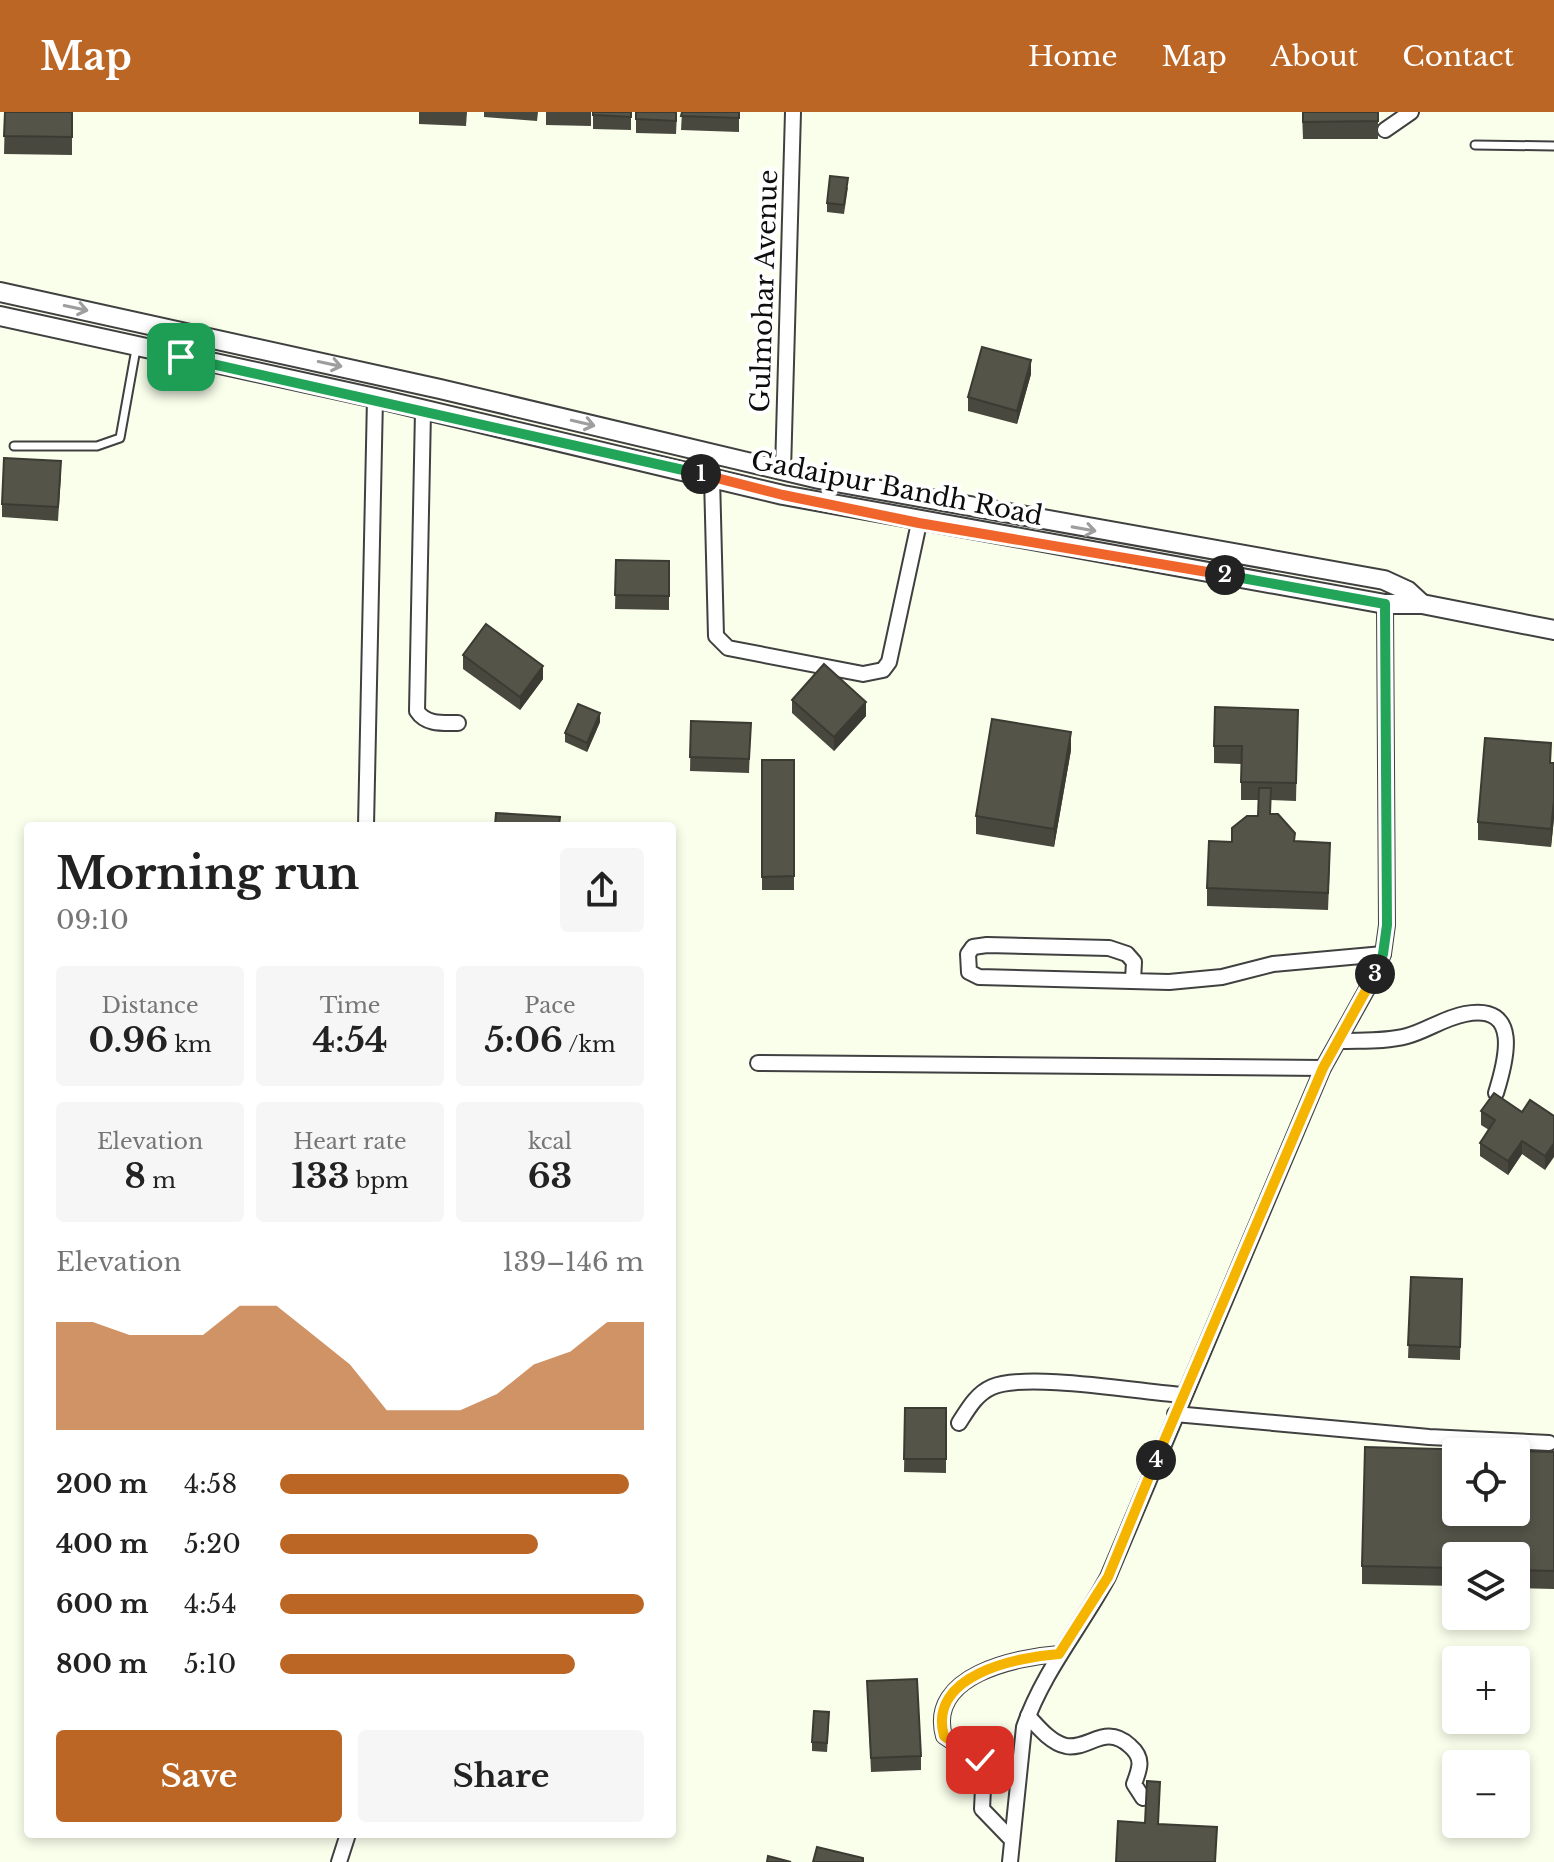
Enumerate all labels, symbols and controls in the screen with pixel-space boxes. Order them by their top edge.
text: Map [40,33,132,80]
text: Home [1028,39,1118,74]
text: Map [1162,39,1227,74]
text: About [1271,39,1358,74]
text: Contact [1402,39,1514,74]
street label: Gulmohar Avenue [744,169,784,413]
one-way arrow [63,301,89,316]
pin [147,323,215,391]
icon: arrive [159,335,203,379]
one-way arrow [317,357,342,372]
one-way arrow [570,416,596,431]
street label: Gadaipur Bandh Road [748,444,1046,532]
pin: 1 [681,454,721,494]
text: 1 [696,460,706,487]
one-way arrow [1071,522,1096,537]
pin: 2 [1205,555,1245,595]
text: 2 [1218,561,1232,588]
text: Morning run [56,846,359,901]
button: share [560,848,644,932]
text: 09:10 [56,904,129,936]
pin: 3 [1355,954,1395,994]
text: 3 [1368,960,1382,987]
text: Distance [102,992,199,1019]
text: Time [320,992,380,1019]
text: Pace [524,992,576,1019]
text: 0.96 [88,1019,168,1061]
text: 4:54 [312,1019,388,1061]
text: 5:06 [484,1019,563,1061]
text: km [168,1031,212,1058]
text: /km [563,1031,616,1058]
text: Elevation [97,1128,203,1155]
text: Heart rate [293,1128,407,1155]
text: kcal [528,1128,572,1155]
text: 8 [124,1155,146,1197]
text: 133 [291,1155,349,1197]
text: 63 [528,1155,572,1197]
text: m [146,1167,176,1194]
text: bpm [349,1167,409,1194]
text: Elevation [56,1246,182,1278]
text: 139–146 m [502,1246,644,1278]
map controls [1442,1438,1530,1838]
button: locate [1442,1438,1530,1526]
pin: 4 [1136,1440,1176,1480]
text: 4 [1149,1446,1163,1473]
text: 200 m [56,1468,148,1500]
text: 4:58 [184,1468,237,1500]
text: 400 m [56,1528,148,1560]
text: 5:20 [184,1528,241,1560]
button: layers [1442,1542,1530,1630]
text: 600 m [56,1588,148,1620]
text: 4:54 [184,1588,237,1620]
button: + [1442,1646,1530,1734]
text: 800 m [56,1648,147,1680]
text: 5:10 [184,1648,236,1680]
pin [946,1726,1014,1794]
button: Save [56,1730,342,1822]
button: Share [358,1730,644,1822]
icon: check [958,1738,1002,1782]
button: − [1442,1750,1530,1838]

